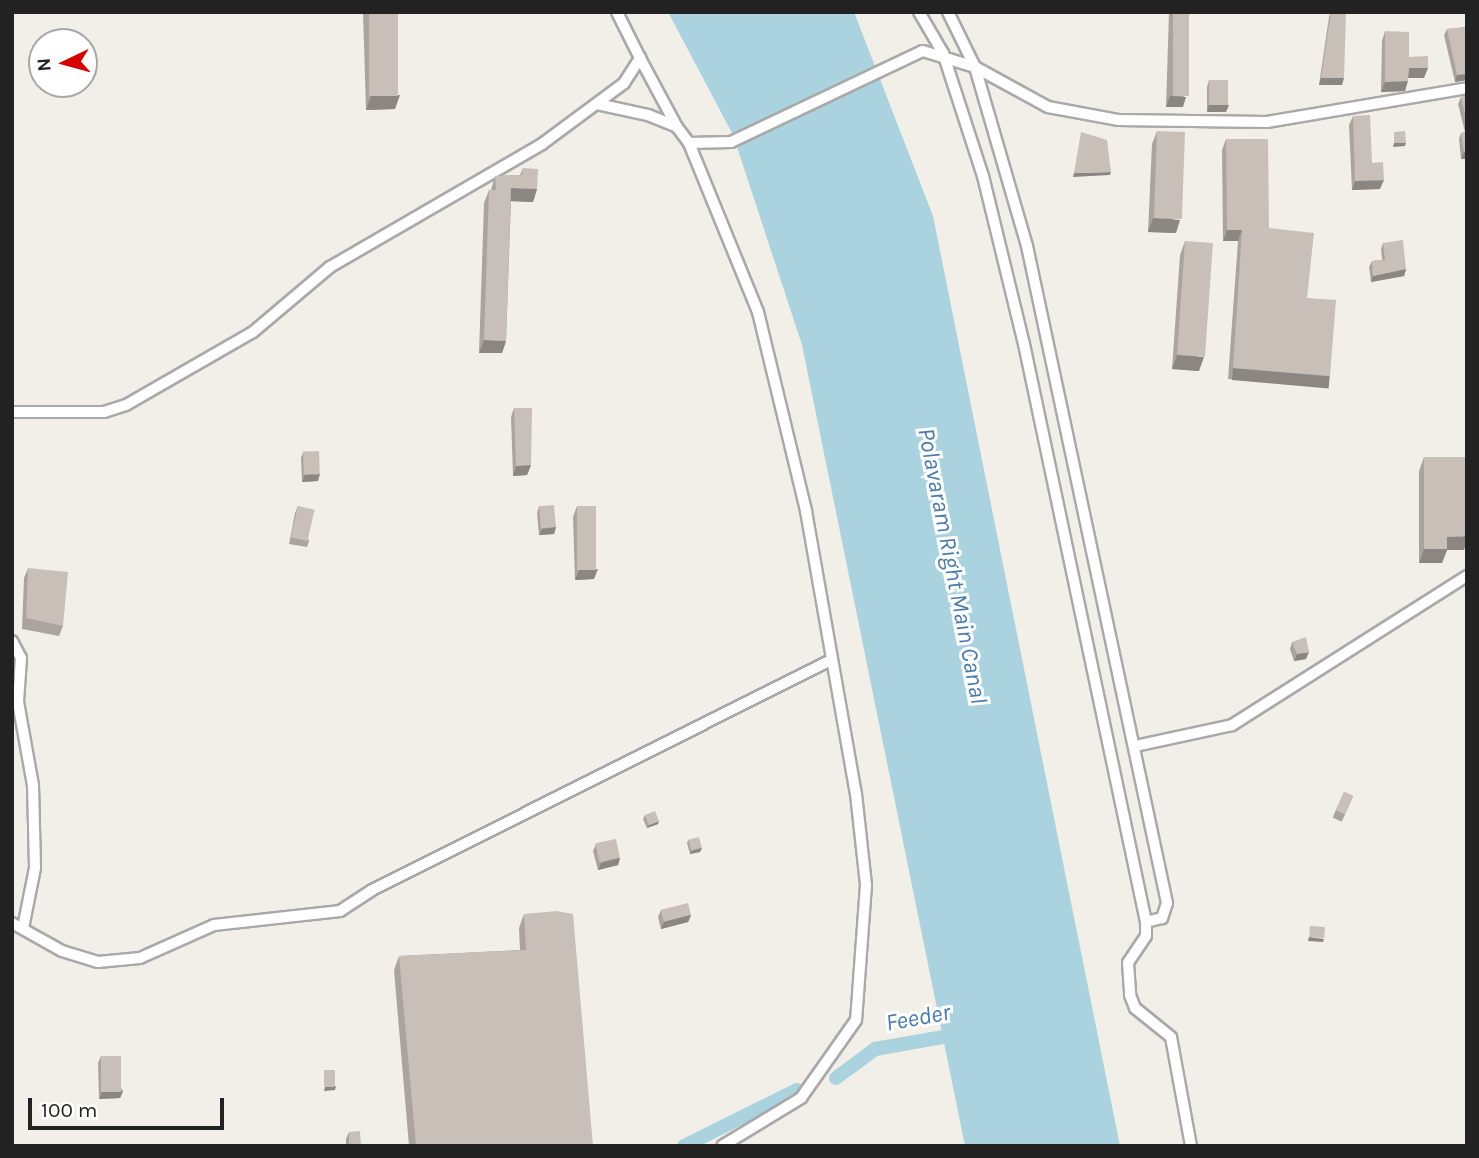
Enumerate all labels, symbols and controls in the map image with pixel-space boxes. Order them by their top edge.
north arrow [28,28,98,98]
text: N [33,57,56,72]
water label: Polavaram Right Main Canal [911,426,993,706]
water label: Feeder [883,998,953,1038]
scale bar [32,1084,228,1128]
text: 100 m [41,1098,98,1122]

